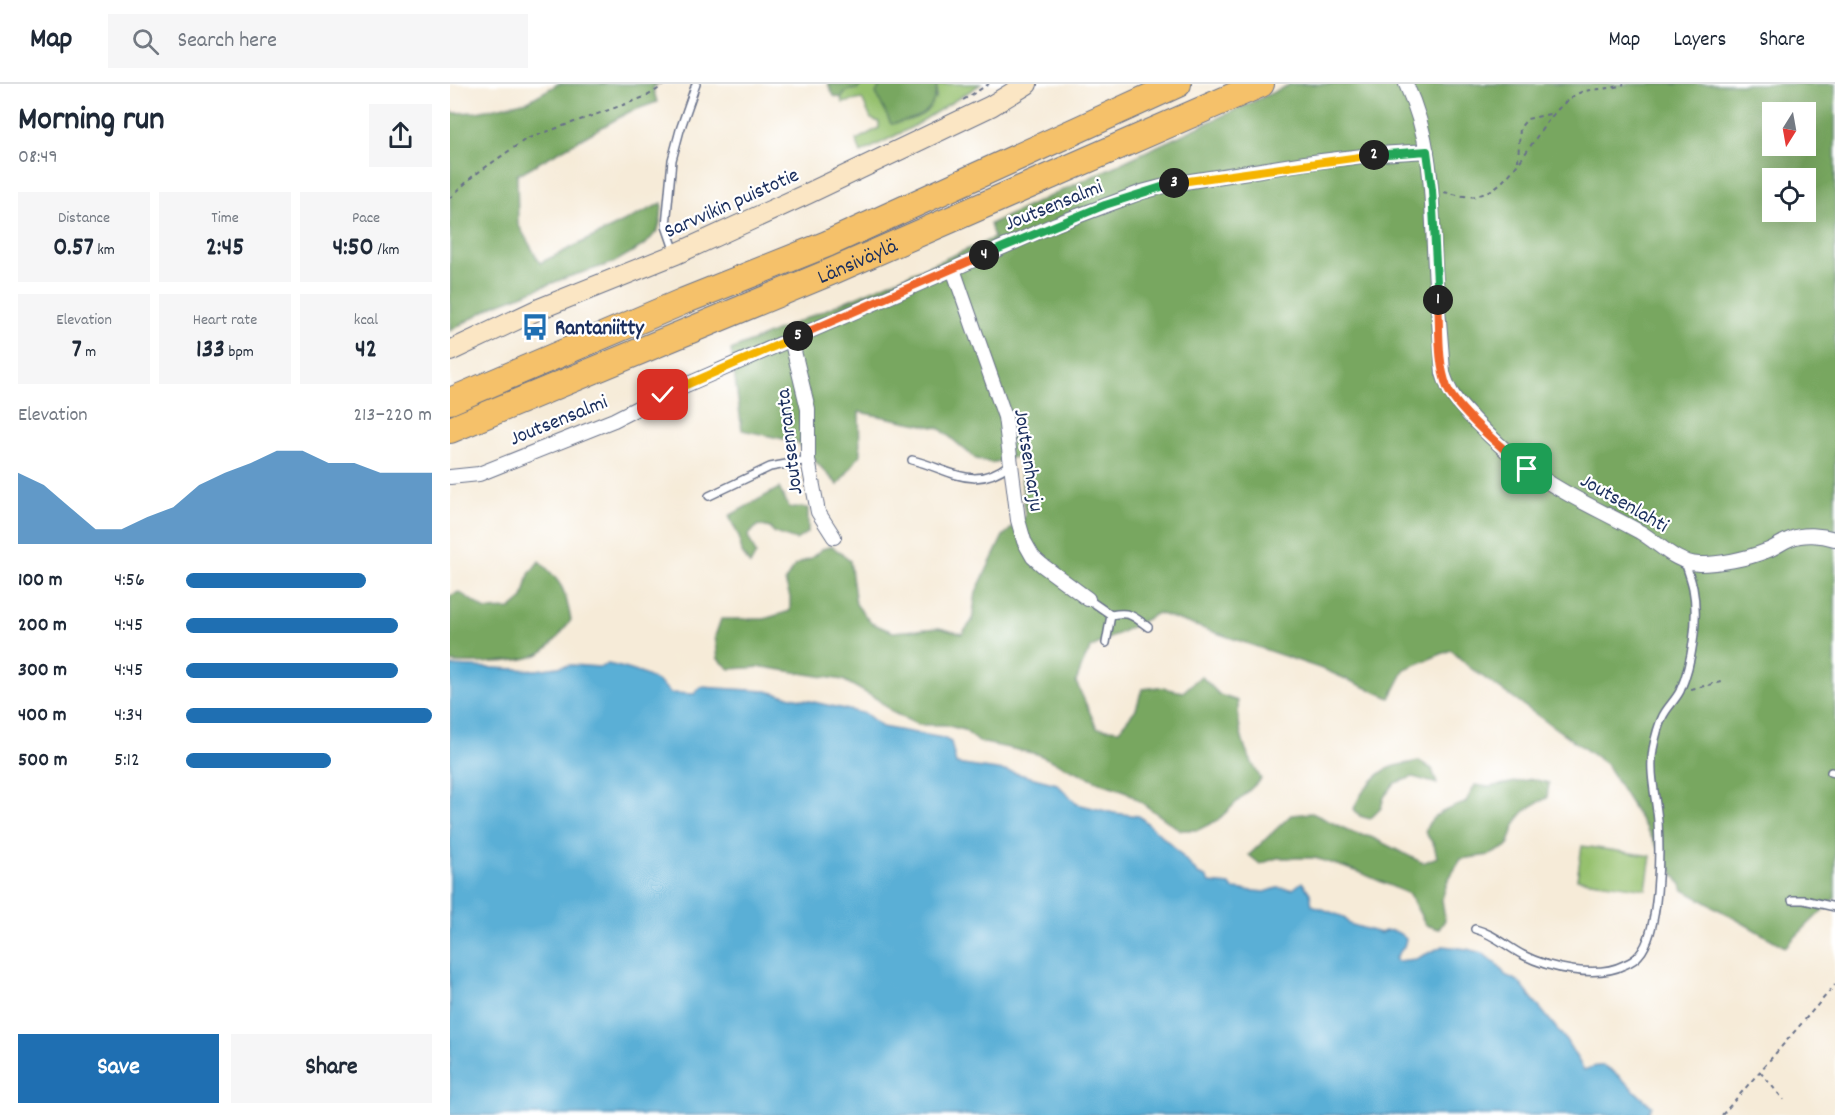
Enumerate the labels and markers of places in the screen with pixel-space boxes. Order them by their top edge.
pin: 2 [1359,140,1389,170]
pin: 3 [1159,168,1189,198]
pin: 4 [969,240,999,270]
pin: 1 [1423,285,1453,315]
bus stop icon: Rantaniitty [520,312,550,342]
place label: Rantaniitty [555,315,645,345]
pin: 5 [783,321,813,351]
pin [637,369,688,420]
pin [1501,443,1552,494]

